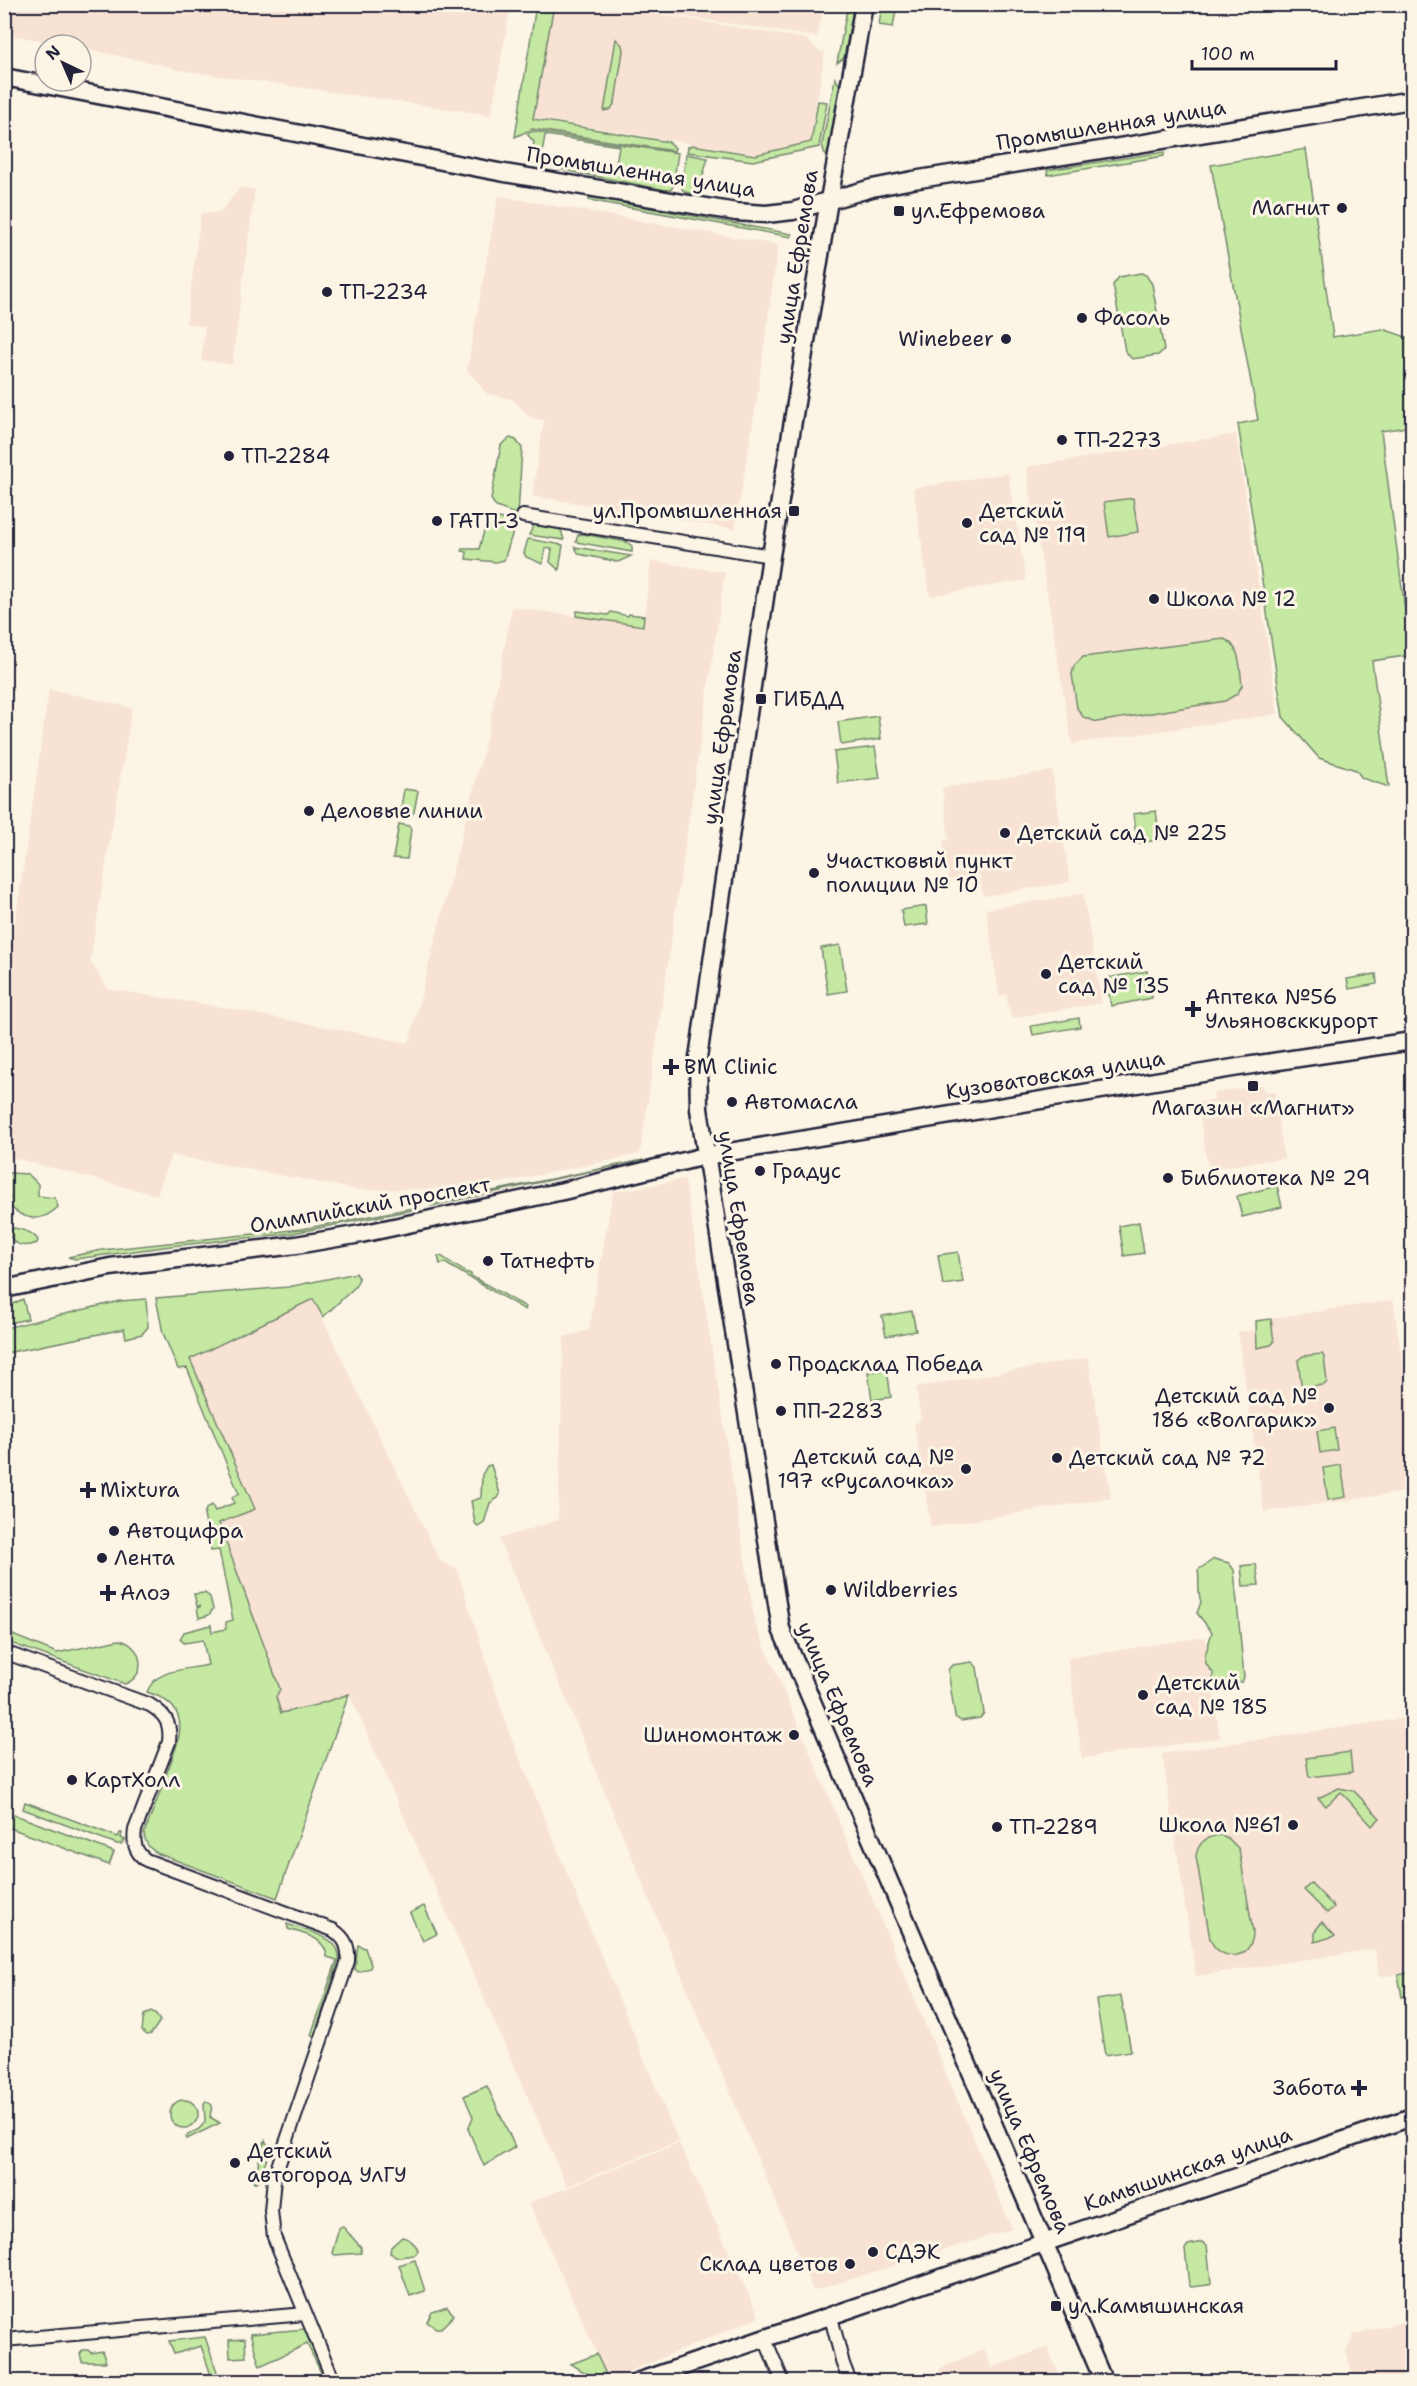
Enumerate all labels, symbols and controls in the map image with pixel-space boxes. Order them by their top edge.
north arrow [33,33,93,93]
scale bar [1192,33,1336,71]
text: N [41,41,65,65]
text: 100 m [1201,42,1255,66]
street label: Промышленная улица [994,93,1228,157]
street label: Промышленная улица [524,140,758,204]
street label: улица Ефремова [769,168,825,346]
place label: Магнит [1252,194,1330,222]
place label: ул.Ефремова [911,197,1045,225]
marker: Магнит [1335,201,1349,215]
marker: ул.Ефремова [892,204,906,218]
place label: ТП-2234 [339,278,428,306]
marker: ТП-2234 [320,285,334,299]
place label: Фасоль [1094,304,1170,332]
marker: Фасоль [1075,311,1089,325]
place label: Winebeer [898,325,994,353]
marker: Winebeer [999,332,1013,346]
place label: ТП-2273 [1074,426,1162,454]
marker: ТП-2273 [1055,433,1069,447]
place label: ТП-2284 [241,442,330,470]
marker: ТП-2284 [222,449,236,463]
place label: ул.Промышленная [592,497,782,525]
place label: Детский сад № 119 [979,497,1086,549]
marker: ул.Промышленная [787,504,801,518]
place label: ГАТП-3 [449,507,519,535]
marker: ГАТП-3 [430,514,444,528]
marker: Детский сад № 119 [960,516,974,530]
place label: Школа № 12 [1166,585,1296,613]
marker: Школа № 12 [1147,592,1161,606]
street label: улица Ефремова [696,648,748,826]
place label: ГИБДД [773,685,844,713]
marker: ГИБДД [754,692,768,706]
place label: Деловые линии [321,797,483,825]
marker: Деловые линии [302,804,316,818]
place label: Детский сад № 225 [1017,819,1227,847]
marker: Детский сад № 225 [998,826,1012,840]
place label: Участковый пункт полиции № 10 [826,847,1013,899]
marker: Участковый пункт полиции № 10 [807,866,821,880]
place label: Детский сад № 135 [1058,948,1169,1000]
marker: Детский сад № 135 [1039,967,1053,981]
place label: Аптека №56 Ульяновсккурорт [1205,983,1378,1035]
marker: Аптека №56 Ульяновсккурорт [1186,1002,1200,1016]
street label: Кузоватовская улица [944,1044,1166,1106]
place label: BM Clinic [684,1053,778,1081]
marker: BM Clinic [662,1058,680,1076]
marker: Магазин «Магнит» [1246,1079,1260,1093]
place label: Автомасла [744,1088,858,1116]
place label: Магазин «Магнит» [1151,1094,1355,1122]
marker: Автомасла [725,1095,739,1109]
street label: улица Ефремова [711,1129,767,1307]
place label: Градус [772,1157,841,1185]
marker: Градус [753,1164,767,1178]
place label: Библиотека № 29 [1180,1164,1370,1192]
street label: Олимпийский проспект [248,1170,493,1240]
marker: Библиотека № 29 [1161,1171,1175,1185]
place label: Татнефть [500,1247,595,1275]
marker: Татнефть [481,1254,495,1268]
place label: Продсклад Победа [788,1350,983,1378]
marker: Продсклад Победа [769,1357,783,1371]
place label: Детский сад № 186 «Волгарик» [1152,1382,1317,1434]
place label: ПП-2283 [793,1397,883,1425]
marker: Детский сад № 186 «Волгарик» [1322,1401,1336,1415]
marker: ПП-2283 [774,1404,788,1418]
place label: Детский сад № 197 «Русалочка» [777,1443,954,1495]
place label: Детский сад № 72 [1069,1444,1266,1472]
marker: Детский сад № 72 [1050,1451,1064,1465]
marker: Детский сад № 197 «Русалочка» [959,1462,973,1476]
place label: Mixtura [100,1476,180,1504]
marker: Mixtura [81,1483,95,1497]
place label: Автоцифра [126,1517,243,1545]
marker: Автоцифра [107,1524,121,1538]
place label: Лента [114,1544,175,1572]
marker: Лента [95,1551,109,1565]
place label: Wildberries [843,1576,958,1604]
place label: Алоэ [120,1579,170,1607]
marker: Wildberries [824,1583,838,1597]
marker: Алоэ [101,1586,115,1600]
street label: улица Ефремова [791,1617,885,1791]
place label: Детский сад № 185 [1155,1669,1267,1721]
marker: Детский сад № 185 [1136,1688,1150,1702]
place label: Шиномонтаж [643,1721,782,1749]
marker: Шиномонтаж [787,1728,801,1742]
place label: КартХолл [84,1766,181,1794]
marker: КартХолл [65,1773,79,1787]
place label: Школа №61 [1159,1811,1281,1839]
place label: ТП-2289 [1009,1813,1098,1841]
marker: Школа №61 [1286,1818,1300,1832]
marker: ТП-2289 [990,1820,1004,1834]
street label: улица Ефремова [983,2064,1077,2238]
place label: Забота [1273,2074,1346,2102]
marker: Забота [1350,2079,1368,2097]
street label: Камышинская улица [1080,2120,1296,2218]
place label: Детский автогород УлГУ [247,2137,407,2189]
marker: Детский автогород УлГУ [228,2156,242,2170]
place label: СДЭК [885,2238,941,2266]
marker: СДЭК [866,2245,880,2259]
place label: Склад цветов [699,2250,838,2278]
marker: Склад цветов [843,2257,857,2271]
place label: ул.Камышинская [1068,2292,1244,2320]
marker: ул.Камышинская [1049,2299,1063,2313]

